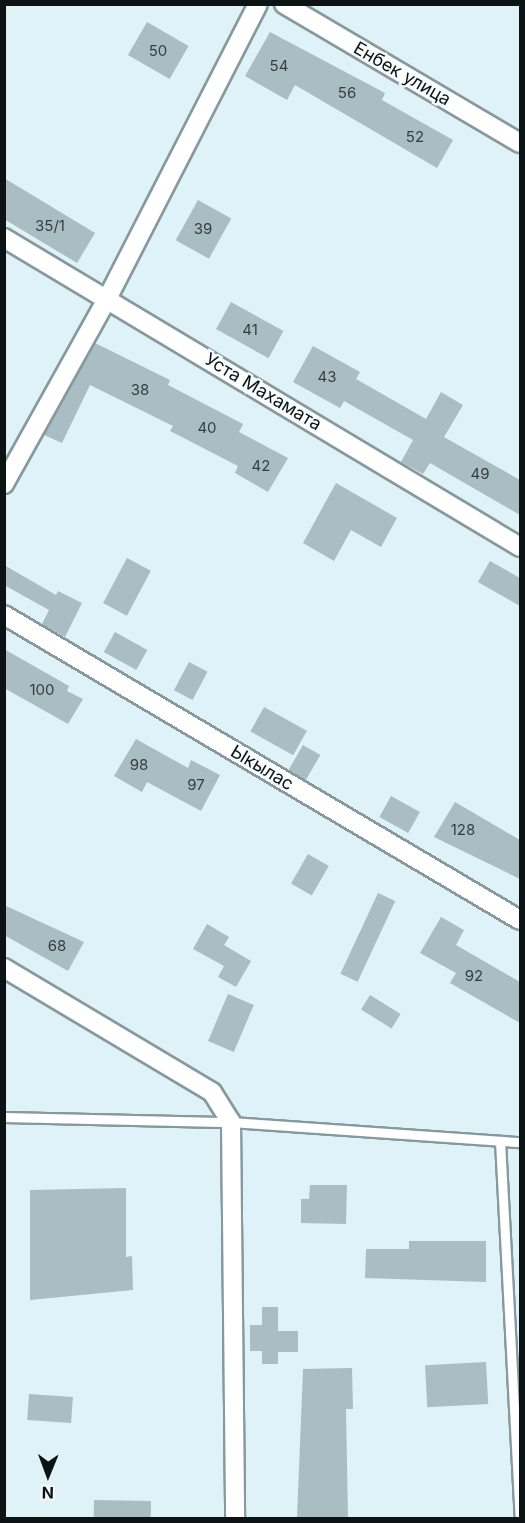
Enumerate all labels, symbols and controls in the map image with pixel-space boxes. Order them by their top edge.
street label: Енбек улица [350,37,454,111]
house number: 50 [149,42,167,60]
house number: 54 [270,57,288,75]
house number: 56 [338,84,356,102]
house number: 52 [406,128,424,146]
house number: 35/1 [35,217,65,235]
house number: 39 [194,220,212,238]
house number: 41 [242,321,258,339]
street label: Уста Махамата [201,349,325,435]
house number: 43 [318,368,336,386]
house number: 38 [131,381,149,399]
house number: 40 [197,419,217,437]
house number: 42 [252,457,270,475]
house number: 49 [471,465,489,483]
house number: 100 [29,681,55,699]
street label: Ыкылас [227,741,297,795]
house number: 98 [130,756,148,774]
house number: 97 [187,776,205,794]
house number: 128 [451,821,475,839]
house number: 68 [48,937,66,955]
house number: 92 [465,967,483,985]
north arrow [18,1445,78,1505]
text: N [41,1483,54,1503]

